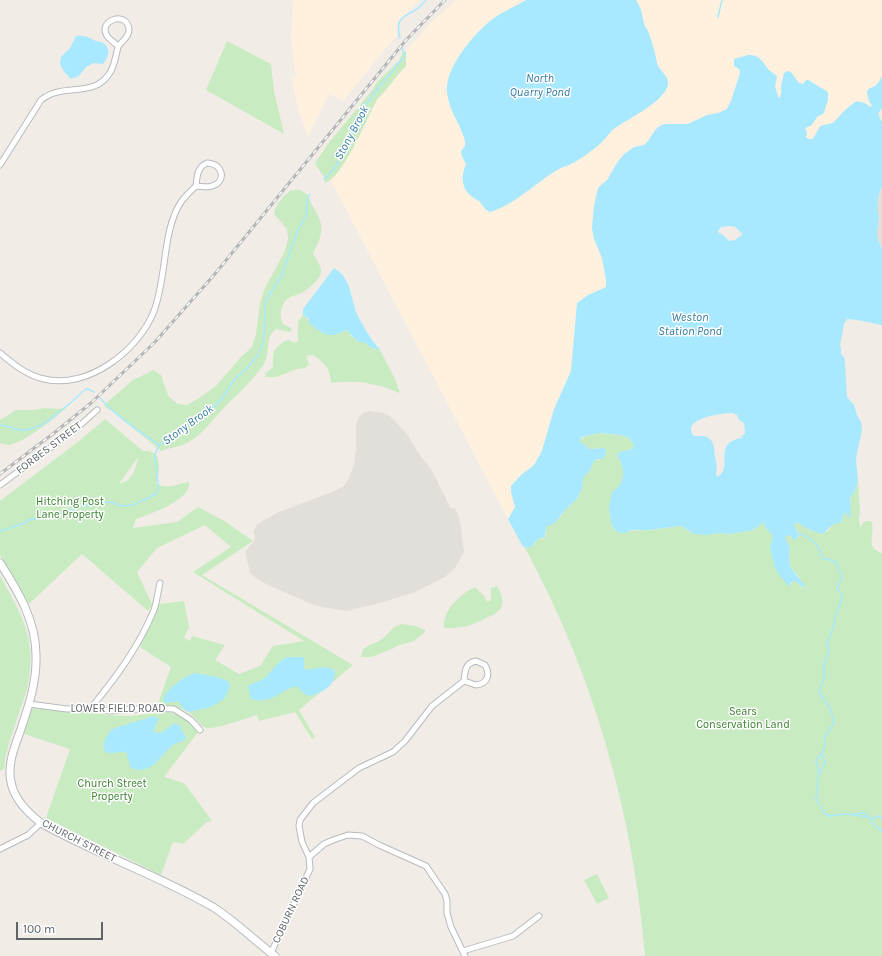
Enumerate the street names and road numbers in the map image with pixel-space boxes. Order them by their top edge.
street label: FORBES STREET [14,419,84,477]
street label: LOWER FIELD ROAD [70,702,166,716]
street label: CHURCH STREET [40,817,118,865]
street label: COBURN ROAD [270,875,312,945]

